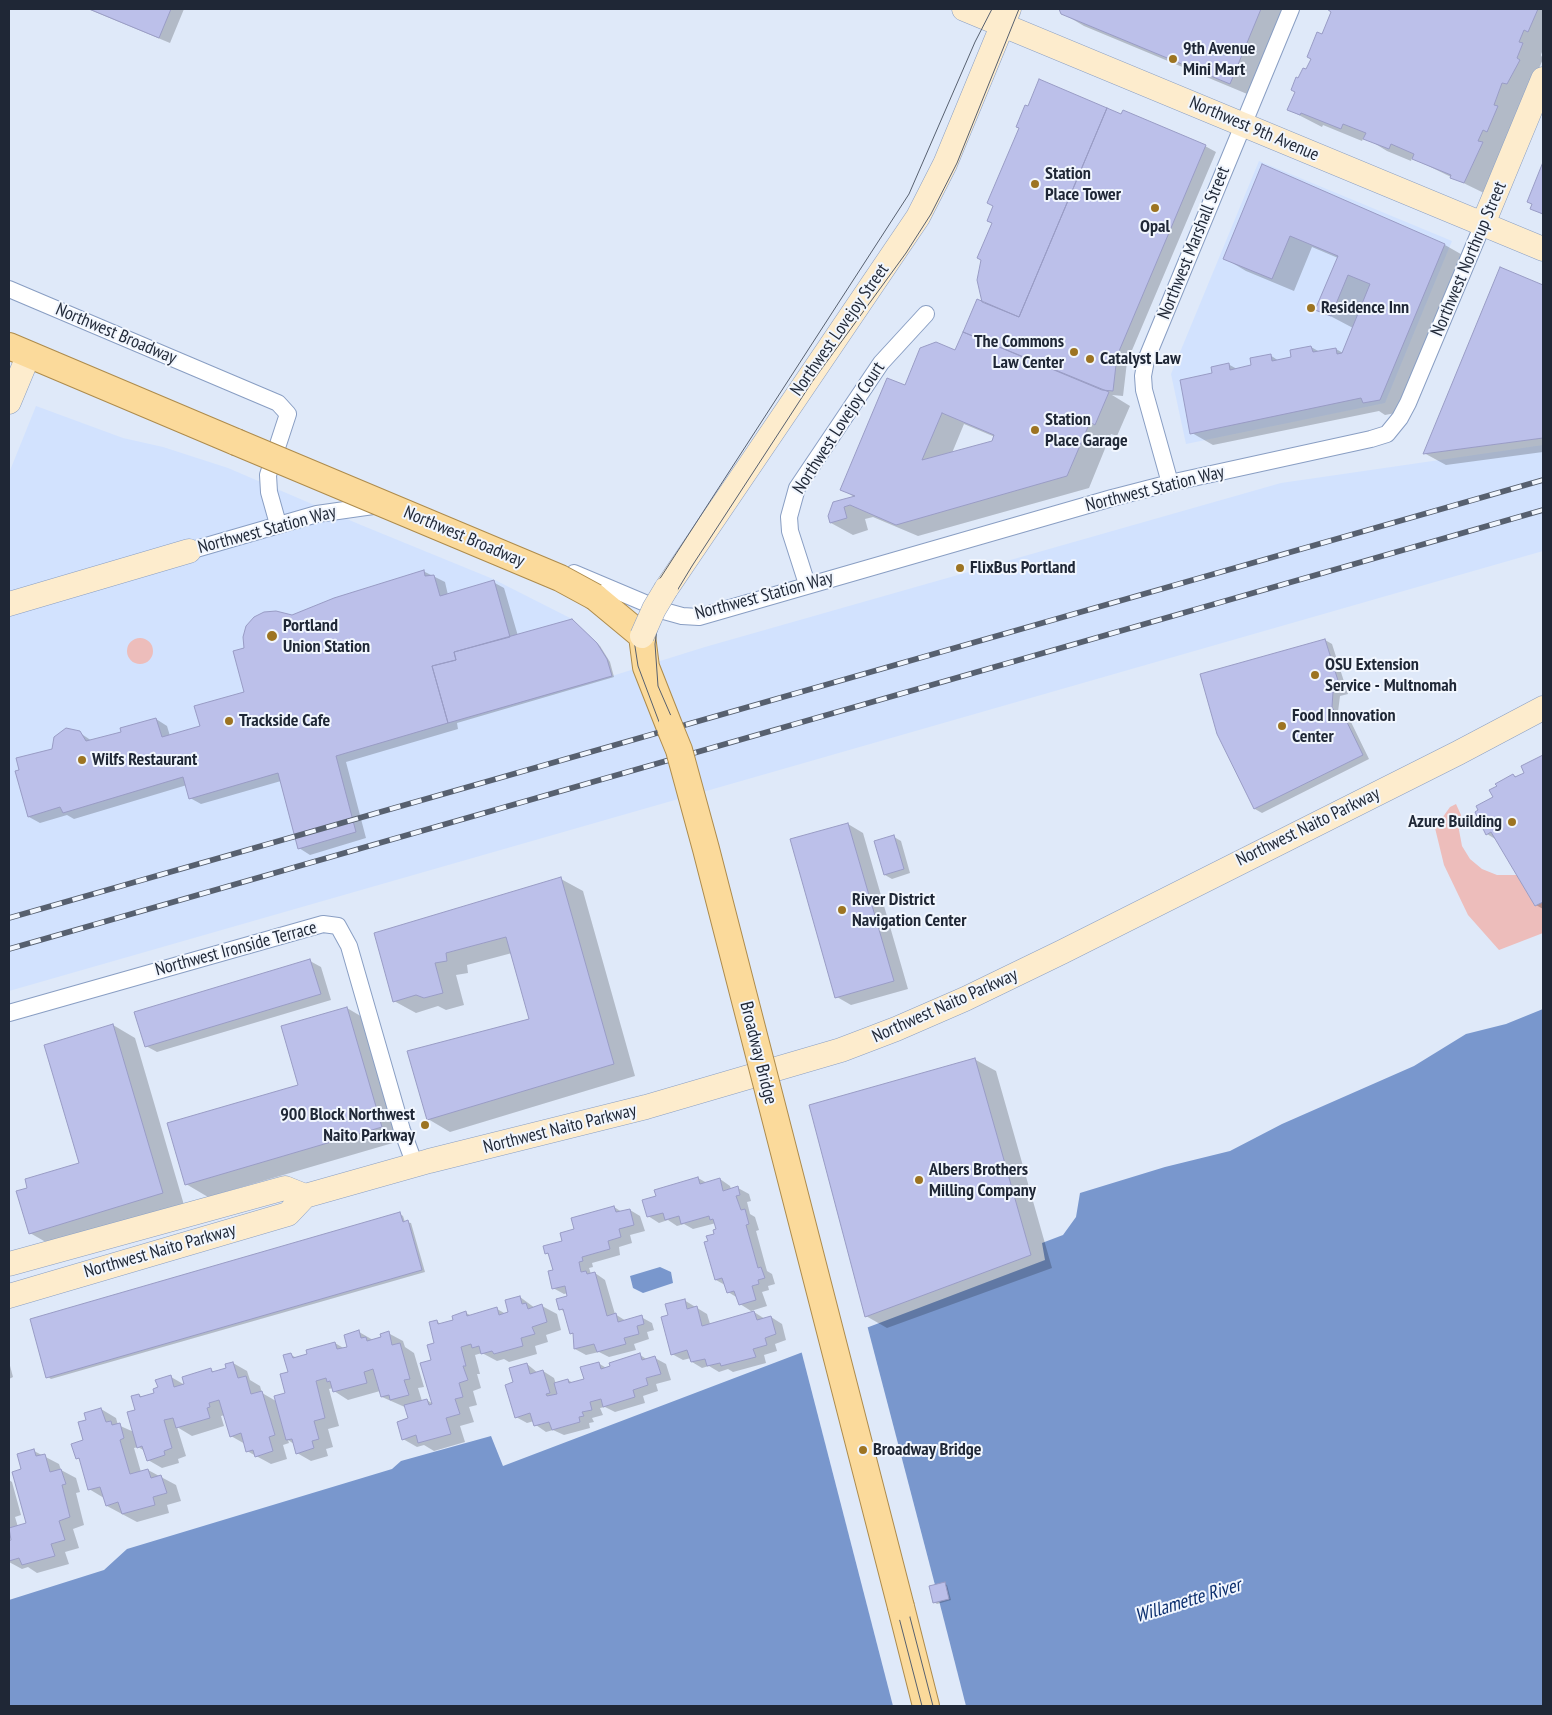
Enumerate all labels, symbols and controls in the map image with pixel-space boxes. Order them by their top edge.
place label: 9th Avenue Mini Mart [1183,38,1255,80]
marker: 9th Avenue Mini Mart [1167,53,1179,65]
street label: Northwest 9th Avenue [1186,92,1322,166]
place label: Station Place Tower [1045,163,1121,205]
street label: Northwest Marshall Street [1154,164,1234,322]
marker: Station Place Tower [1029,178,1041,190]
street label: Northwest Northrup Street [1427,178,1511,340]
marker: Opal [1149,202,1161,214]
place label: Opal [1140,216,1170,238]
street label: Northwest Lovejoy Street [786,260,894,400]
place label: Residence Inn [1321,297,1409,319]
street label: Northwest Broadway [52,299,180,369]
marker: Residence Inn [1305,302,1317,314]
place label: The Commons Law Center [974,331,1064,374]
marker: The Commons Law Center [1068,346,1080,358]
place label: Catalyst Law [1100,348,1181,370]
marker: Catalyst Law [1084,353,1096,365]
street label: Northwest Lovejoy Court [788,358,890,498]
place label: Station Place Garage [1045,409,1128,452]
marker: Station Place Garage [1029,424,1041,436]
street label: Northwest Station Way [1083,461,1227,517]
street label: Northwest Station Way [196,501,338,559]
street label: Northwest Broadway [400,502,528,572]
place label: FlixBus Portland [970,557,1076,579]
marker: FlixBus Portland [954,562,966,574]
street label: Northwest Station Way [693,567,835,625]
place label: Portland Union Station [283,615,370,658]
marker: Portland Union Station [265,629,279,643]
place label: OSU Extension Service - Multnomah [1325,654,1457,696]
marker: OSU Extension Service - Multnomah [1309,669,1321,681]
place label: Food Innovation Center [1292,705,1396,748]
place label: Trackside Cafe [239,710,330,732]
marker: Trackside Cafe [223,715,235,727]
marker: Food Innovation Center [1276,720,1288,732]
place label: Wilfs Restaurant [92,749,197,771]
marker: Wilfs Restaurant [76,754,88,766]
street label: Northwest Naito Parkway [1233,783,1383,871]
place label: Azure Building [1408,811,1502,833]
marker: Azure Building [1506,816,1518,828]
place label: River District Navigation Center [852,889,967,932]
marker: River District Navigation Center [836,904,848,916]
street label: Northwest Ironside Terrace [153,917,319,981]
street label: Northwest Naito Parkway [869,964,1021,1048]
street label: Broadway Bridge [735,999,781,1107]
street label: Northwest Naito Parkway [481,1100,639,1158]
place label: 900 Block Northwest Naito Parkway [280,1104,415,1146]
marker: 900 Block Northwest Naito Parkway [419,1119,431,1131]
place label: Albers Brothers Milling Company [929,1159,1036,1202]
marker: Albers Brothers Milling Company [913,1174,925,1186]
street label: Northwest Naito Parkway [82,1219,238,1283]
place label: Broadway Bridge [873,1439,981,1461]
marker: Broadway Bridge [857,1444,869,1456]
water label: Willamette River [1132,1574,1244,1628]

